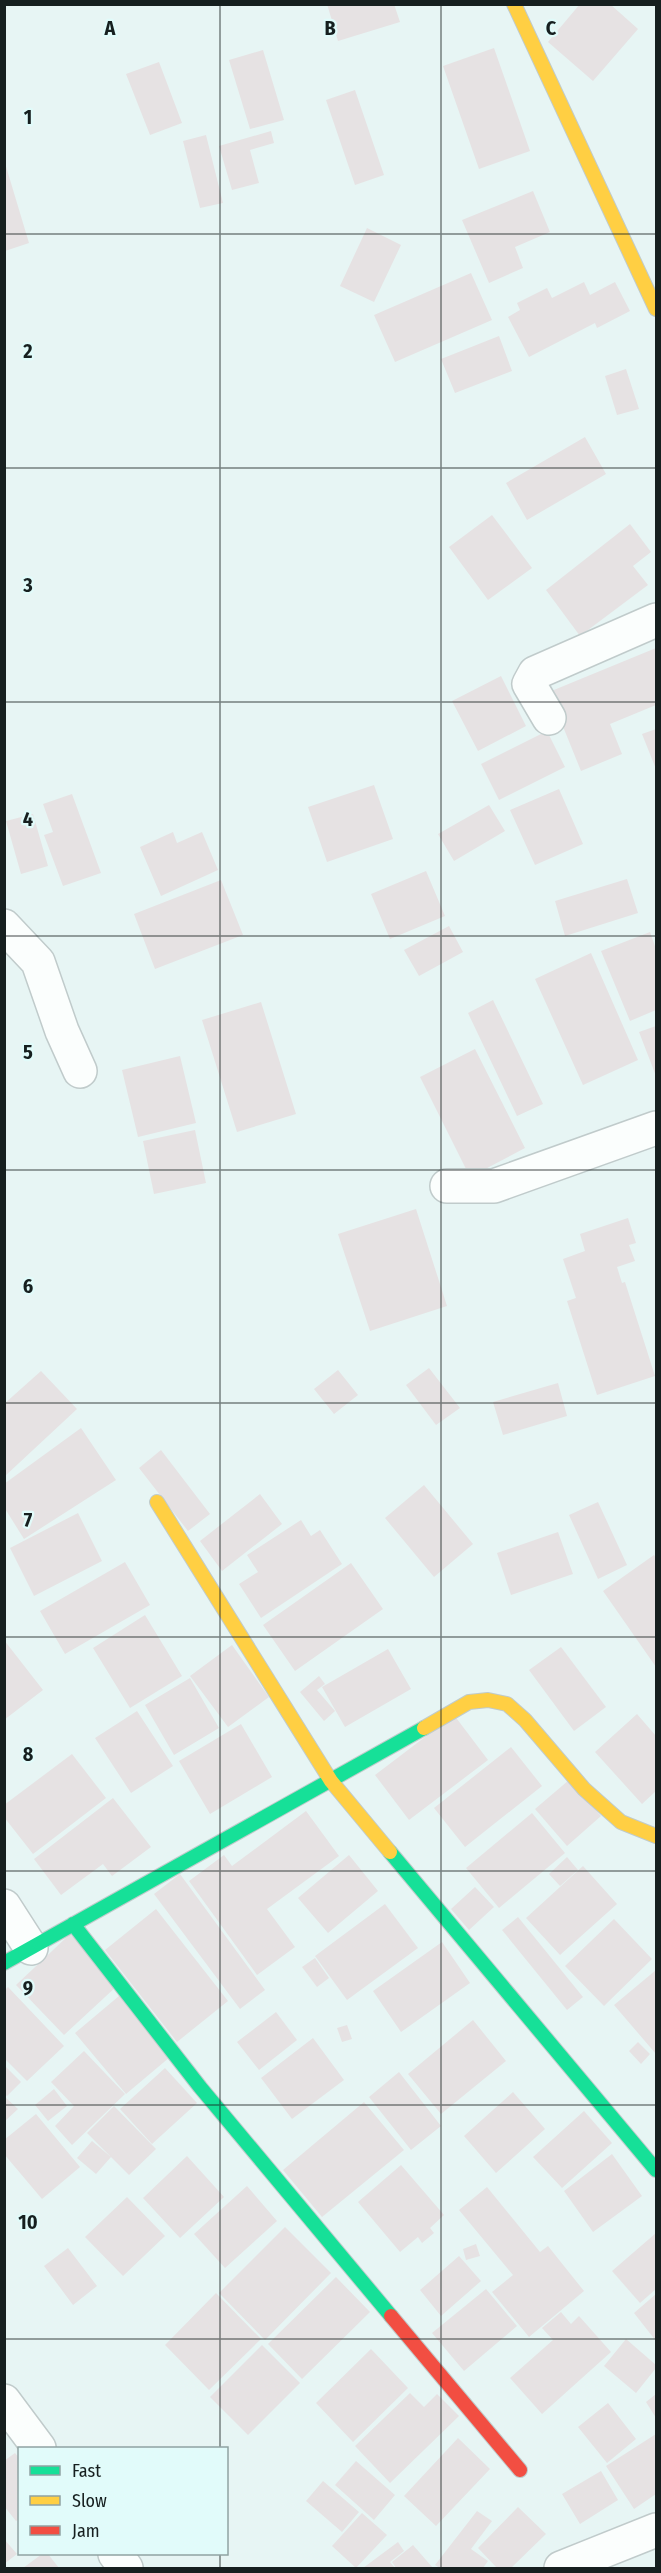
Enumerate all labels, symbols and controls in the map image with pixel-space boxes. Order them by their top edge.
text: A [104,16,117,40]
text: B [324,16,336,40]
text: C [546,16,557,40]
text: 1 [24,105,32,129]
text: 2 [22,339,33,363]
text: 3 [22,573,33,597]
text: 4 [23,807,33,831]
text: 5 [23,1040,33,1064]
text: 6 [23,1274,33,1298]
text: 7 [24,1508,33,1532]
text: 8 [23,1742,34,1766]
text: 9 [23,1976,33,2000]
text: 10 [18,2210,38,2234]
legend [18,2447,228,2555]
text: Fast [72,2460,101,2482]
text: Slow [72,2490,107,2512]
text: Jam [72,2520,100,2542]

